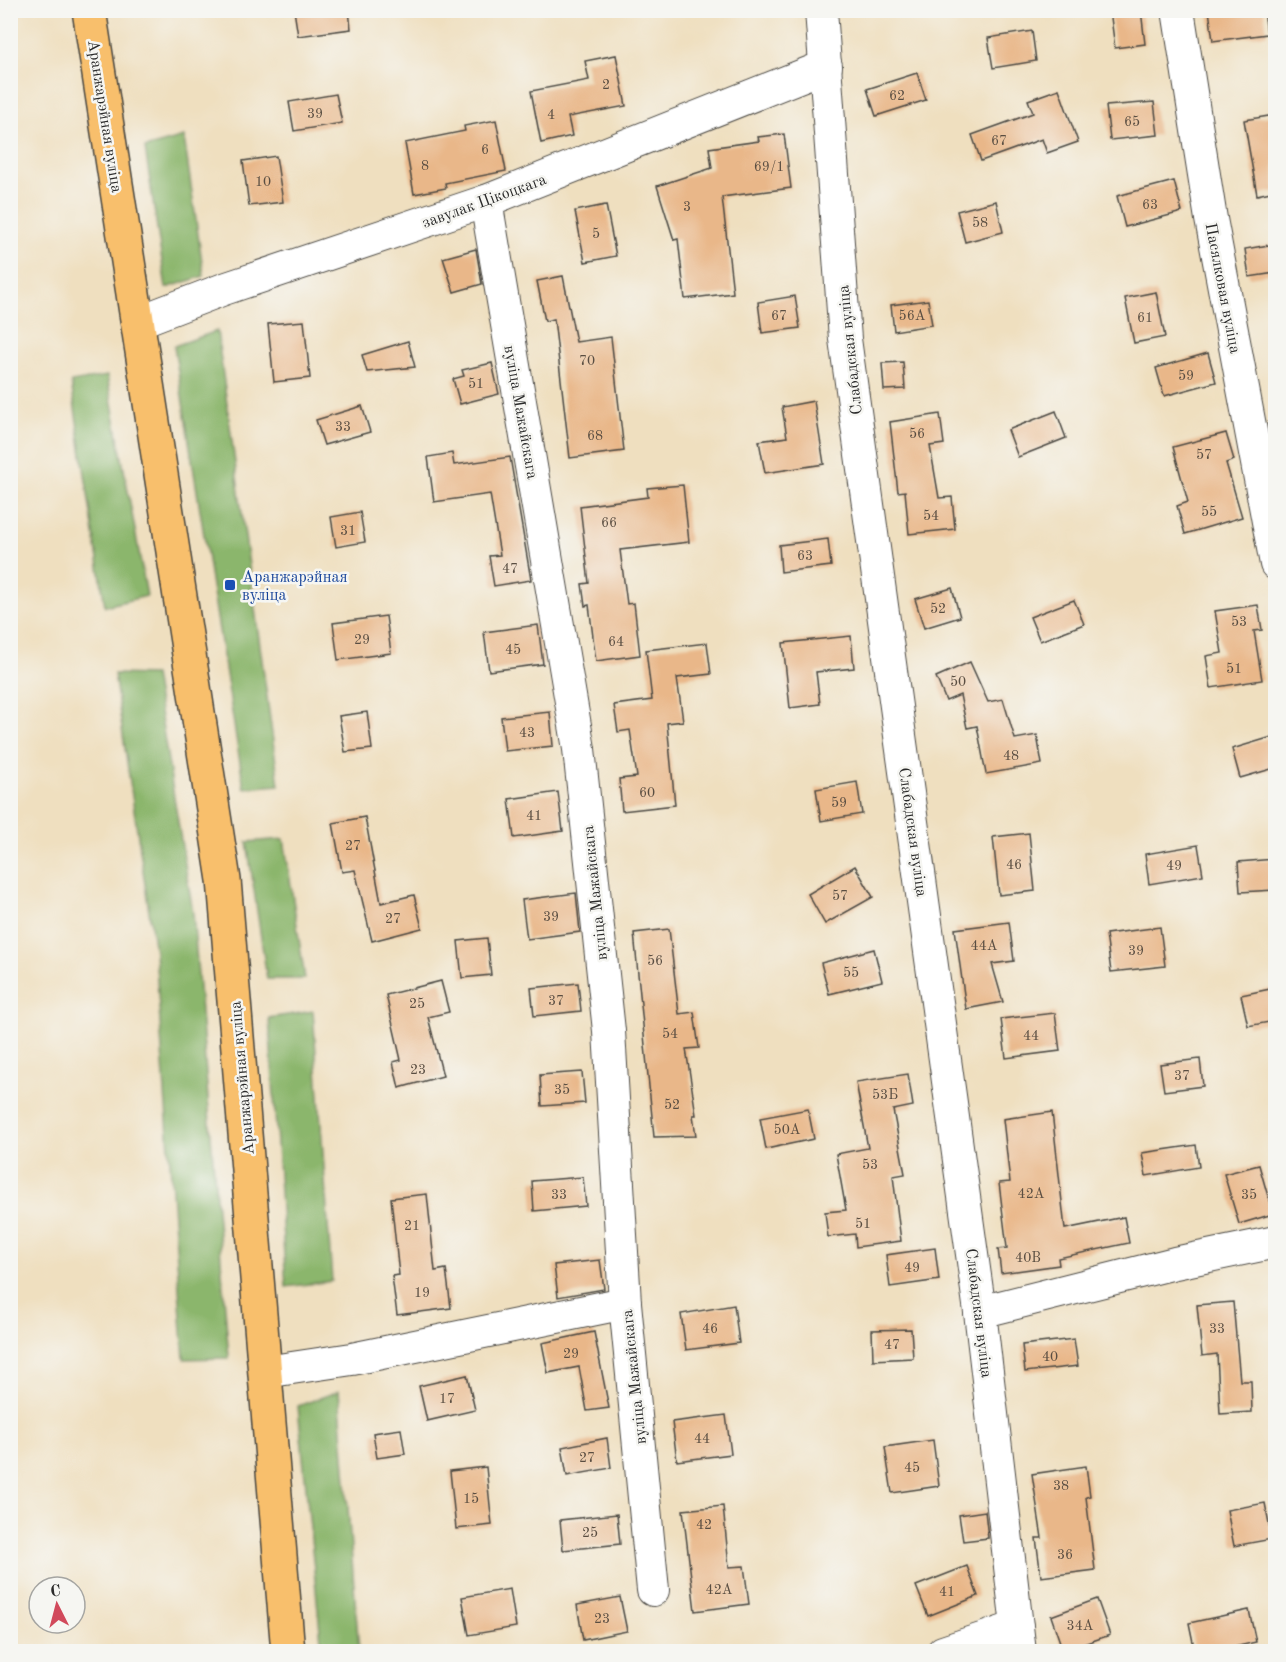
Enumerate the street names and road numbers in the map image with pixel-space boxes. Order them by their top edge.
street label: Аранжарэйная вуліца [84,39,124,194]
street label: завулак Цікоцкага [421,172,549,232]
street label: Пасялковая вуліца [1202,222,1243,355]
street label: Слабадская вуліца [836,284,866,415]
street label: вуліца Мажайскага [500,344,540,480]
street label: Слабадская вуліца [895,767,929,898]
street label: вуліца Мажайскага [581,825,611,961]
street label: Аранжарэйная вуліца [228,1000,258,1155]
street label: Слабадская вуліца [962,1248,994,1379]
street label: вуліца Мажайскага [620,1309,650,1445]

